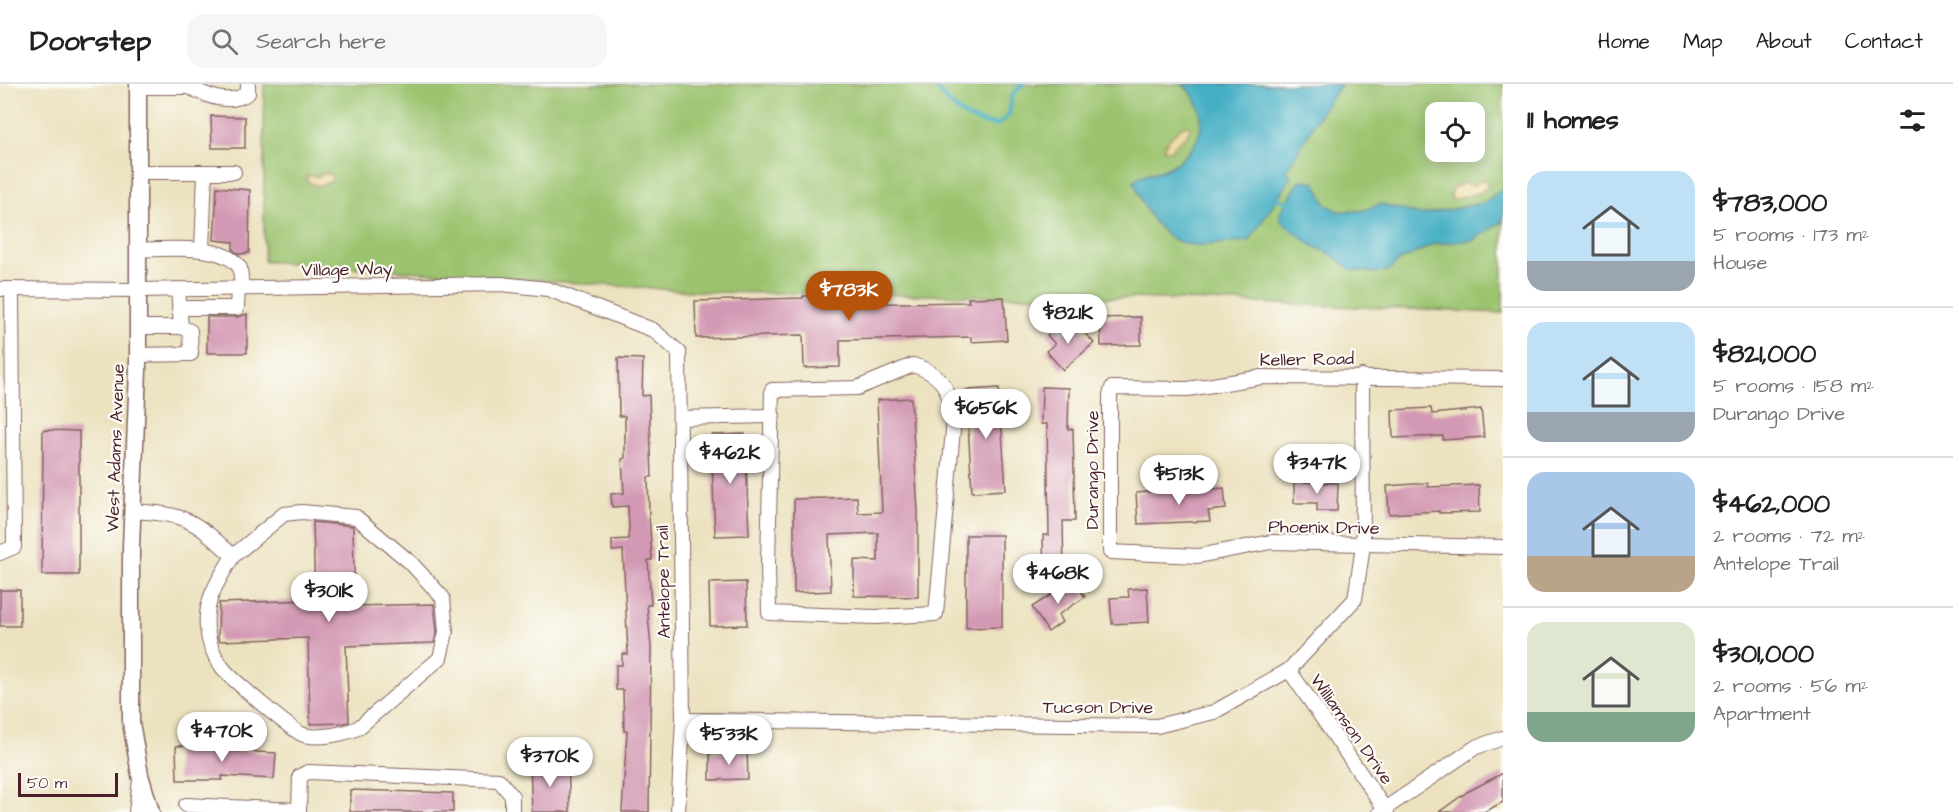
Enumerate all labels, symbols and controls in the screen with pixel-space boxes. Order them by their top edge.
search box [187,14,607,68]
text: Doorstep [30,22,151,61]
icon: search [208,25,241,58]
text: Search here [256,26,386,57]
text: Home [1598,27,1650,56]
text: Map [1683,27,1723,56]
text: About [1756,27,1812,56]
text: Contact [1845,27,1923,56]
map controls [1425,102,1485,162]
button: locate [1425,102,1485,162]
text: 11 homes [1527,102,1619,138]
icon: filters [1896,104,1929,137]
text: $783,000 [1713,185,1827,221]
icon: home [1575,195,1647,267]
text: 5 rooms · 173 m² [1713,221,1869,249]
text: House [1713,249,1767,277]
street label: Village Way [301,256,393,284]
pin: $783K [807,271,891,322]
text: $783K [820,276,878,304]
pin: $821K [1026,294,1110,345]
text: $821K [1043,299,1093,327]
text: $821,000 [1713,336,1816,372]
street label: Keller Road [1260,346,1354,373]
icon: home [1575,346,1647,418]
street label: West Adams Avenue [100,363,131,533]
text: 5 rooms · 158 m² [1713,372,1874,400]
pin: $656K [944,389,1028,440]
text: $656K [955,394,1017,422]
text: Durango Drive [1713,400,1845,428]
street label: Durango Drive [1080,410,1106,529]
pin: $462K [688,434,772,485]
text: $462K [700,439,760,467]
pin: $347K [1275,444,1359,495]
text: $347K [1287,449,1347,477]
pin: $513K [1137,455,1221,506]
text: $513K [1154,460,1204,488]
text: $462,000 [1713,486,1830,522]
icon: home [1575,496,1647,568]
street label: Phoenix Drive [1268,514,1380,541]
text: 2 rooms · 72 m² [1713,522,1865,550]
street label: Antelope Trail [650,525,677,639]
text: Antelope Trail [1713,550,1839,578]
pin: $468K [1016,554,1100,605]
text: $468K [1027,559,1089,587]
pin: $301K [287,572,371,623]
text: $301K [305,577,353,605]
text: $301,000 [1713,636,1814,672]
icon: home [1575,646,1647,718]
street label: Williamson Drive [1304,669,1399,790]
text: 2 rooms · 56 m² [1713,672,1868,700]
street label: Tucson Drive [1043,695,1154,720]
text: Apartment [1713,700,1811,728]
pin: $470K [180,712,264,763]
pin: $533K [687,715,771,766]
text: $470K [191,717,253,745]
text: $533K [700,720,758,748]
pin: $370K [508,737,592,788]
text: $370K [521,742,579,770]
scale bar [18,770,118,798]
text: 50 m [27,772,67,794]

